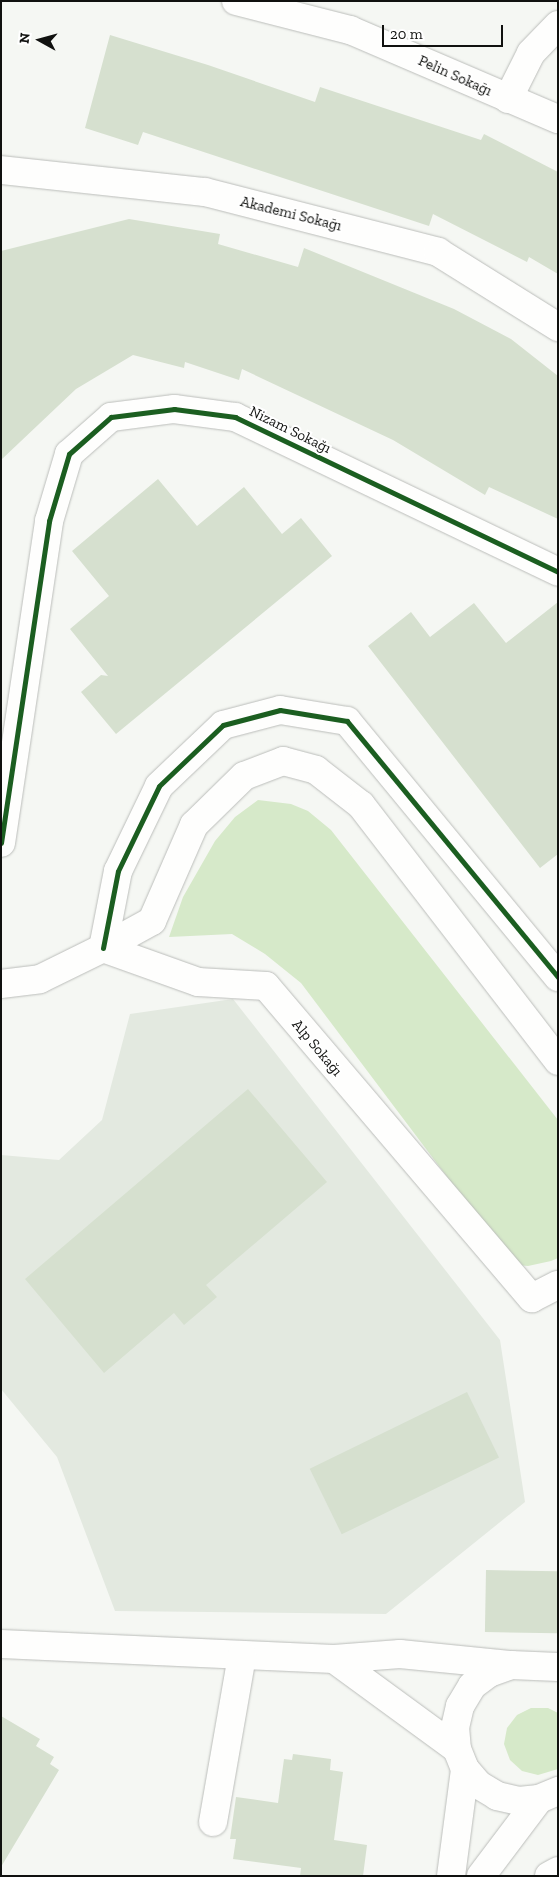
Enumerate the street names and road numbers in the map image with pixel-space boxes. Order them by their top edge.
street label: Pelin Sokağı [415,52,495,100]
street label: Akademi Sokağı [238,193,344,235]
street label: Nizam Sokağı [246,402,334,458]
street label: Alp Sokağı [288,1016,346,1080]

